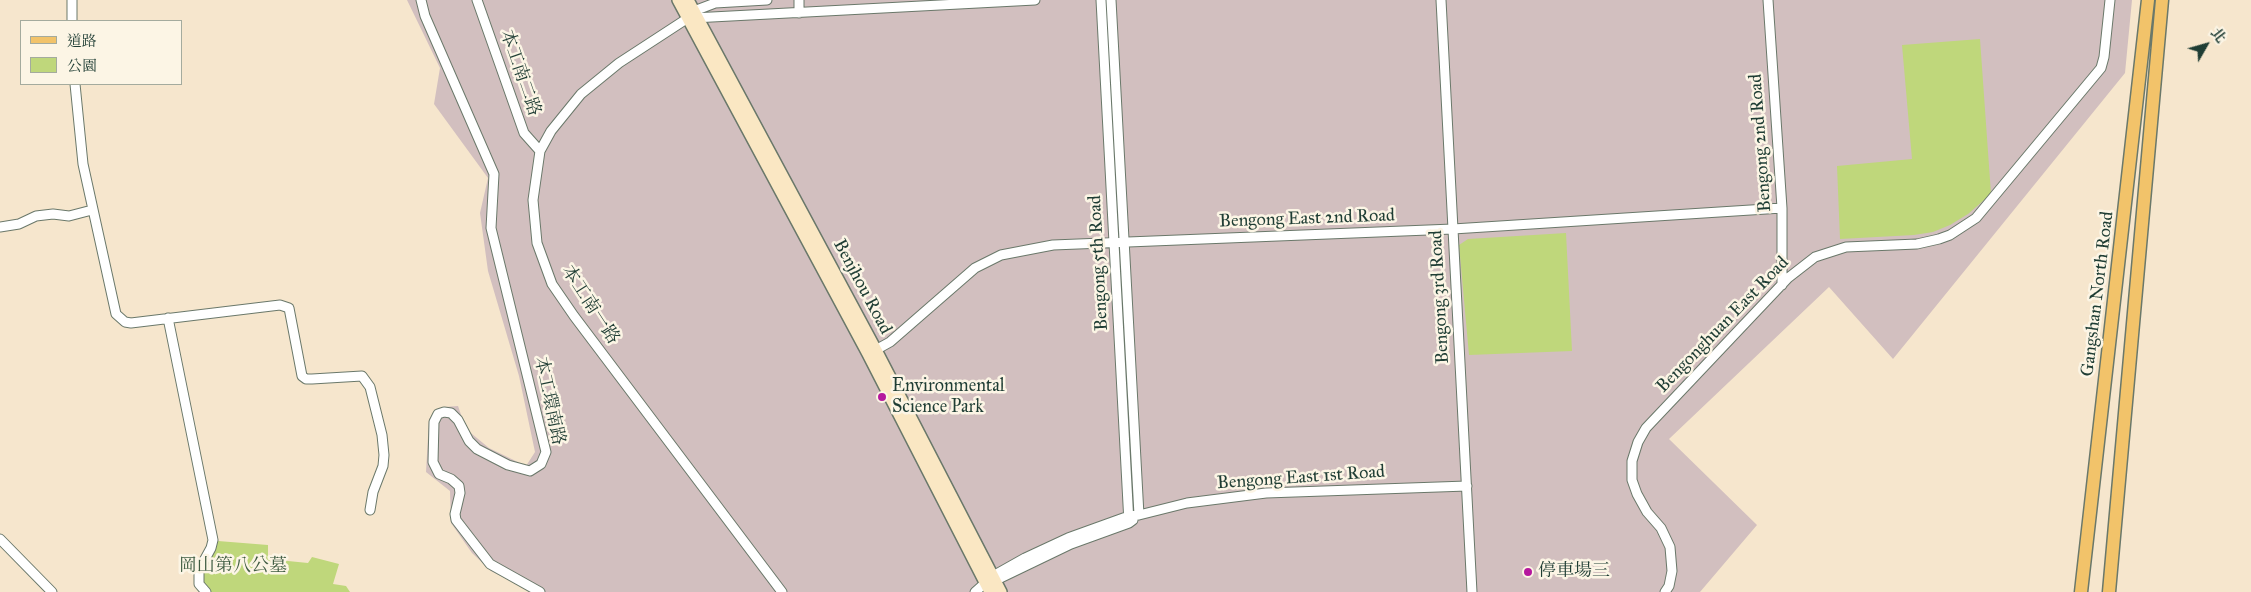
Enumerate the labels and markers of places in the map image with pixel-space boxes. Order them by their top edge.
place label: Environmental Science Park [892,376,1005,418]
marker: Environmental Science Park [876,391,888,403]
place label: 停車場三 [1538,561,1610,583]
marker: 停車場三 [1522,566,1534,578]

